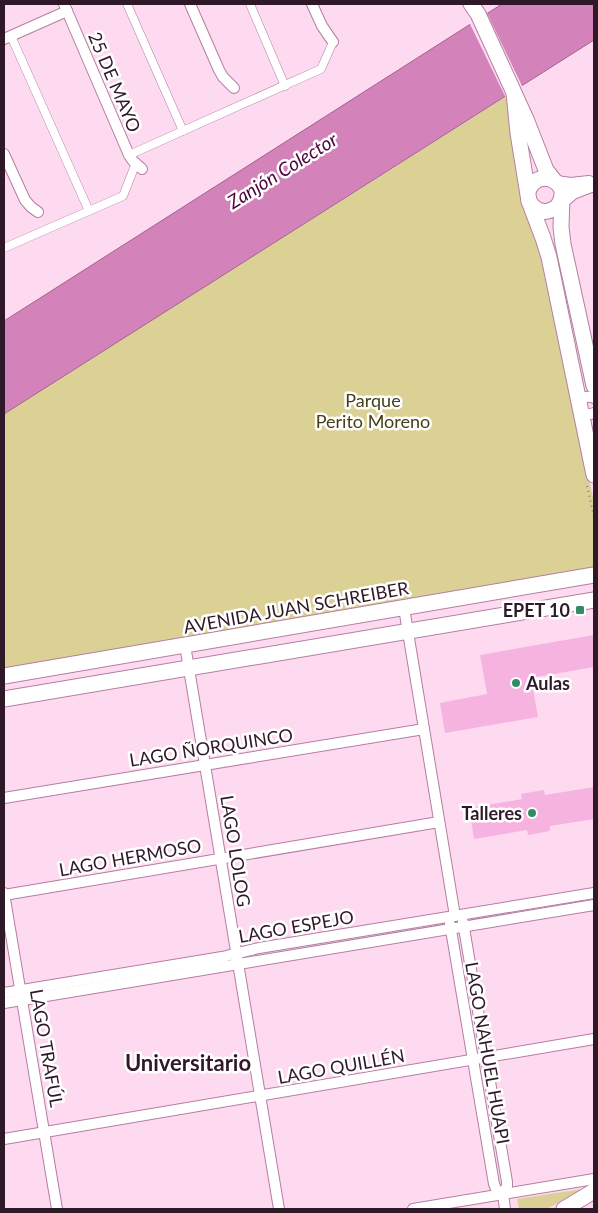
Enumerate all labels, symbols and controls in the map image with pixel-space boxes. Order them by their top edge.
street label: 25 DE MAYO [84,29,146,135]
water label: Zanjón Colector [222,127,342,213]
park label: Parque Perito Moreno [316,389,430,432]
street label: AVENIDA JUAN SCHREIBER [182,576,411,638]
place label: EPET 10 [503,599,570,621]
marker: EPET 10 [574,604,586,616]
place label: Aulas [525,672,570,694]
marker: Aulas [510,677,522,689]
street label: LAGO ÑORQUINCO [128,723,294,771]
street label: LAGO LOLOG [216,794,256,908]
place label: Talleres [462,802,522,824]
marker: Talleres [526,807,538,819]
street label: LAGO HERMOSO [57,834,203,880]
street label: LAGO ESPEJO [237,905,355,947]
street label: LAGO NAHUEL HUAPI [461,960,515,1146]
street label: LAGO TRAFÚL [26,987,68,1109]
street label: LAGO QUILLÉN [276,1044,406,1088]
district label: Universitario [125,1049,251,1076]

